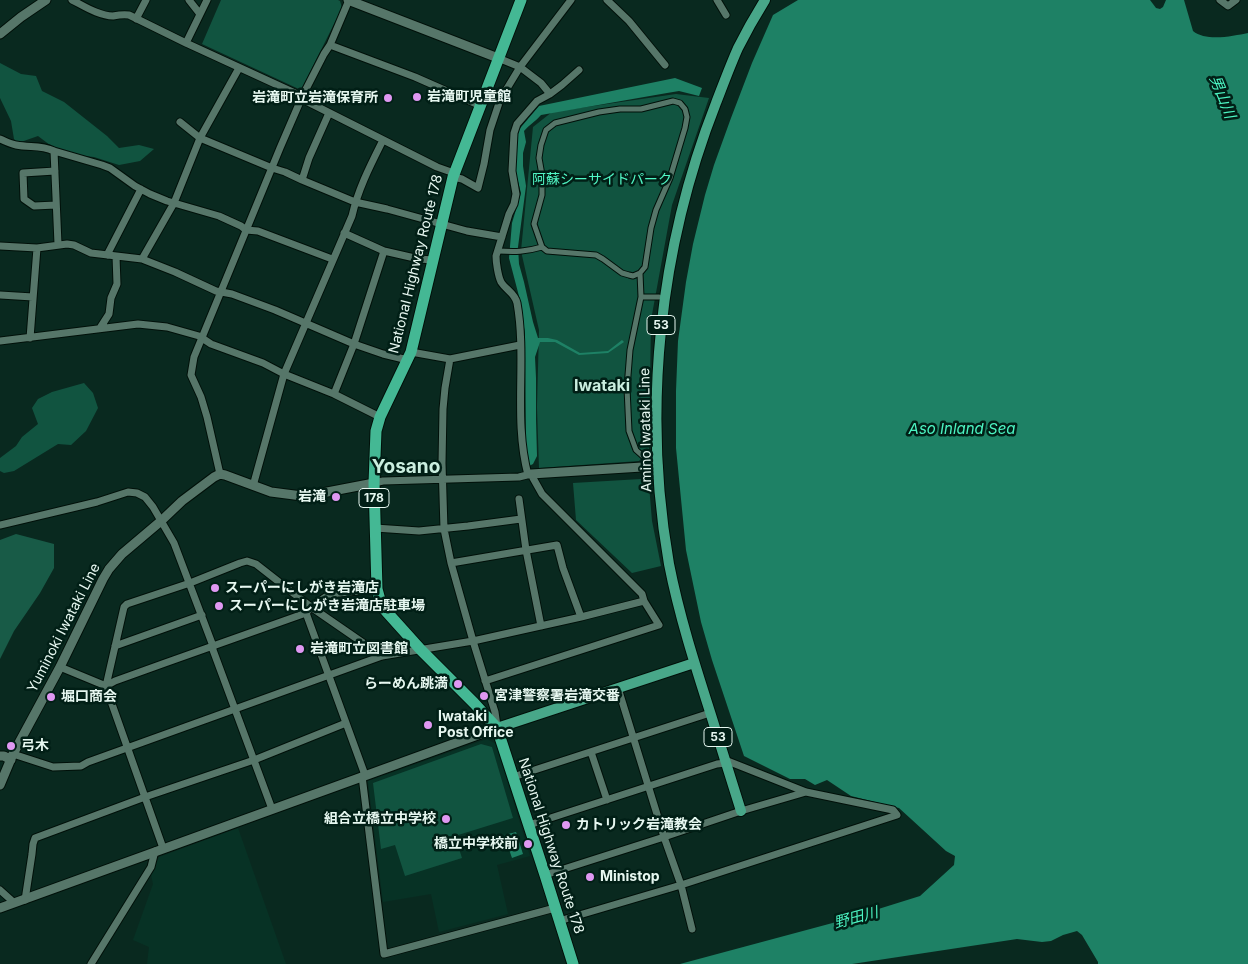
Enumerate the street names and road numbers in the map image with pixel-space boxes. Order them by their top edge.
street label: National Highway Route 178 [386,173,446,355]
road number: 53 [647,316,675,334]
street label: Amino Iwataki Line [637,368,655,492]
road number: 178 [359,488,389,508]
street label: Yuminoki Iwataki Line [24,561,104,695]
road number: 53 [704,728,732,746]
street label: National Highway Route 178 [515,756,587,936]

